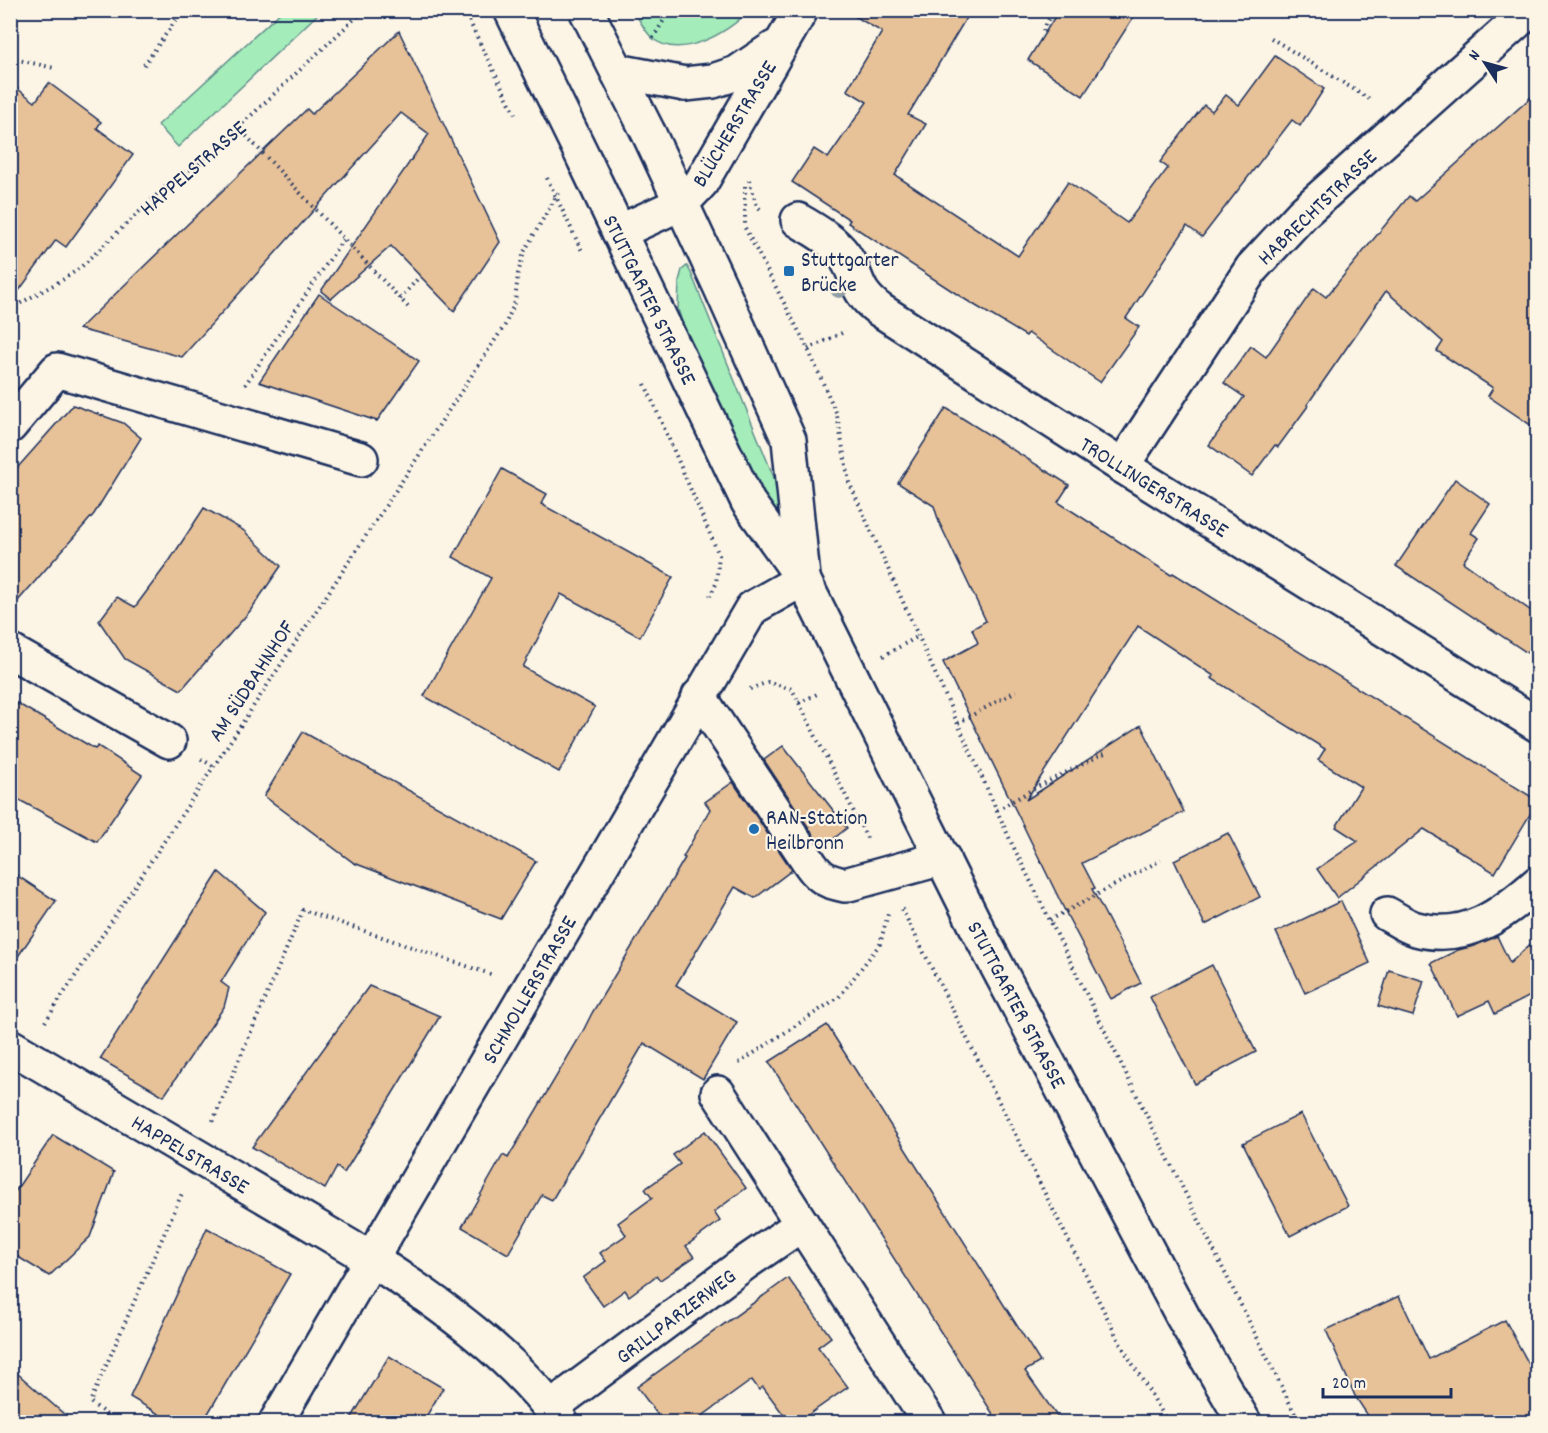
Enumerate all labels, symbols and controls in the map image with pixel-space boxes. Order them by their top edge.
north arrow [1455,33,1515,93]
text: N [1463,46,1487,66]
street label: BLÜCHERSTRASSE [686,56,786,194]
street label: HAPPELSTRASSE [134,114,255,225]
street label: HABRECHTSTRASSE [1252,143,1385,274]
street label: STUTTGARTER STRASSE [593,210,702,391]
place label: Stuttgarter Brücke [801,246,899,302]
marker: Stuttgarter Brücke [782,264,796,278]
street label: TROLLINGERSTRASSE [1073,431,1234,547]
street label: AM SÜDBAHNHOF [202,615,304,749]
place label: RAN-Station Heilbronn [766,804,867,860]
marker: RAN-Station Heilbronn [747,822,761,836]
street label: SCHMOLLERSTRASSE [476,911,586,1071]
street label: STUTTGARTER STRASSE [958,916,1072,1095]
street label: HAPPELSTRASSE [124,1109,254,1204]
street label: GRILLPARZERWEG [610,1262,744,1373]
scale bar [1323,1361,1450,1399]
text: 20 m [1332,1372,1366,1397]

